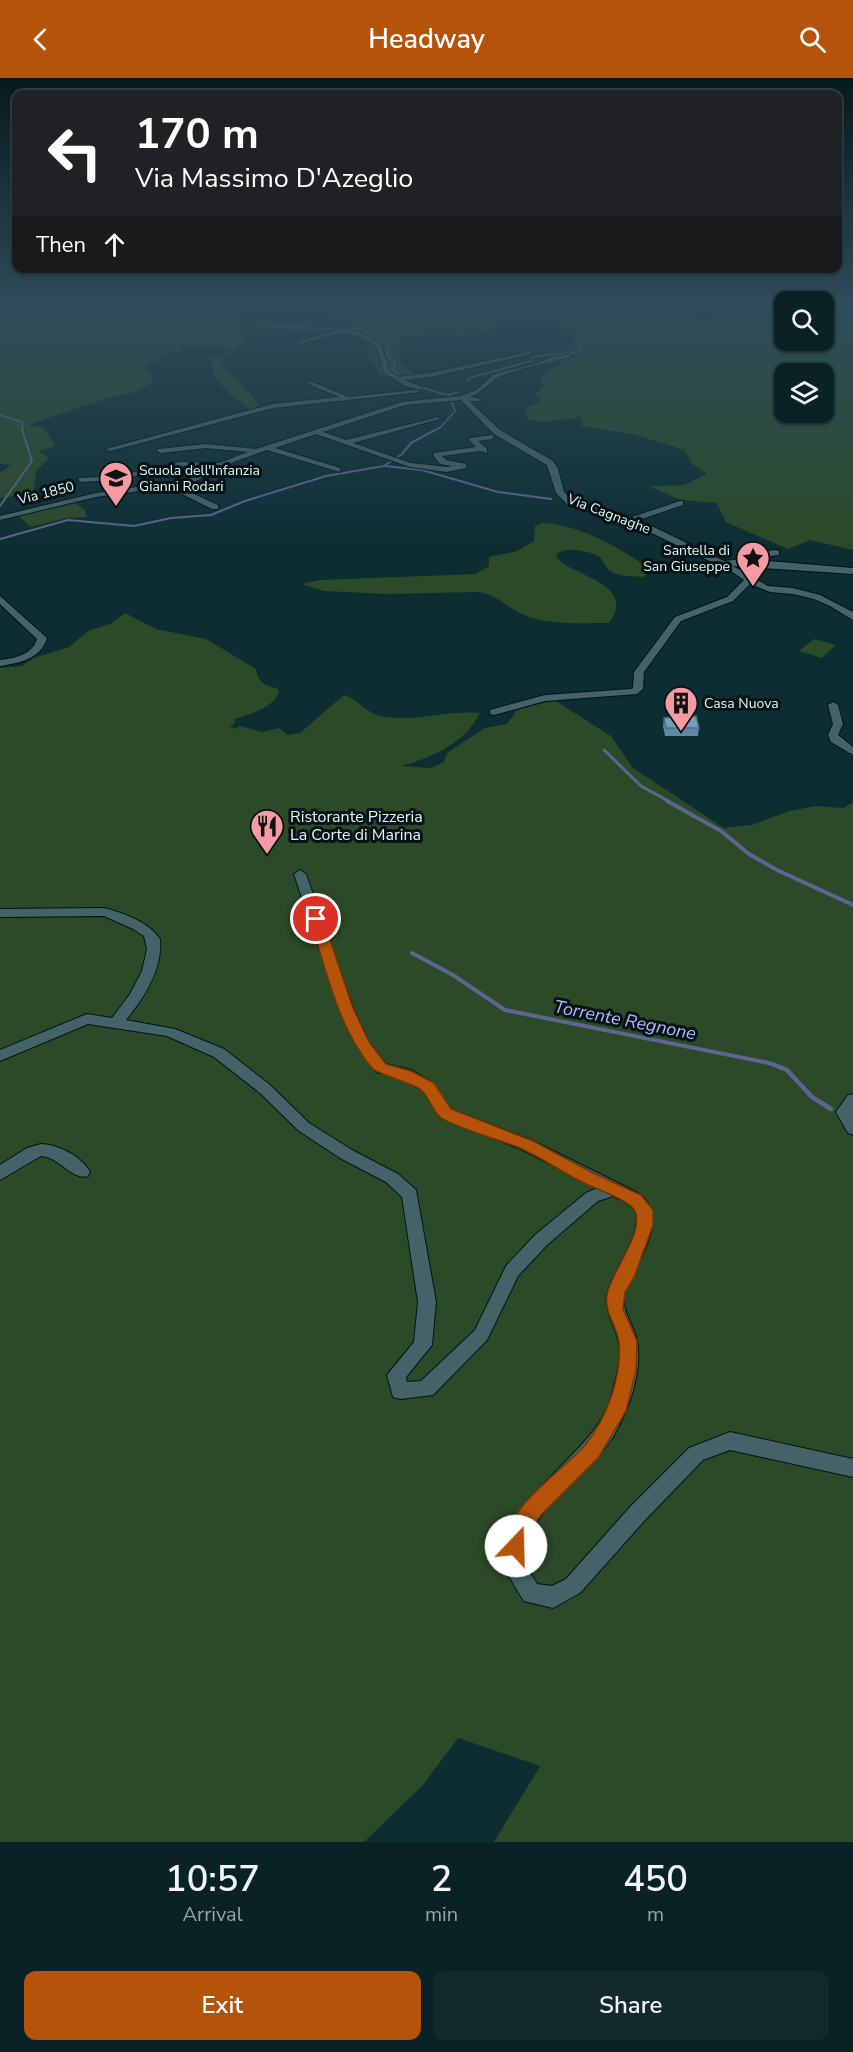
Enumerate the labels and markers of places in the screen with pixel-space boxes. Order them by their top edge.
school or university icon: Scuola dell'Infanzia Gianni Rodari [98,460,134,507]
place label: Scuola dell'Infanzia Gianni Rodari [139,461,260,496]
place icon: Santella di San Giuseppe [735,540,771,587]
place label: Santella di San Giuseppe [643,541,730,576]
building icon: Casa Nuova [663,685,699,732]
place label: Casa Nuova [704,694,779,713]
place label: Ristorante Pizzeria La Corte di Marina [290,806,423,846]
restaurant icon: Ristorante Pizzeria La Corte di Marina [249,808,285,855]
pin [290,893,341,944]

